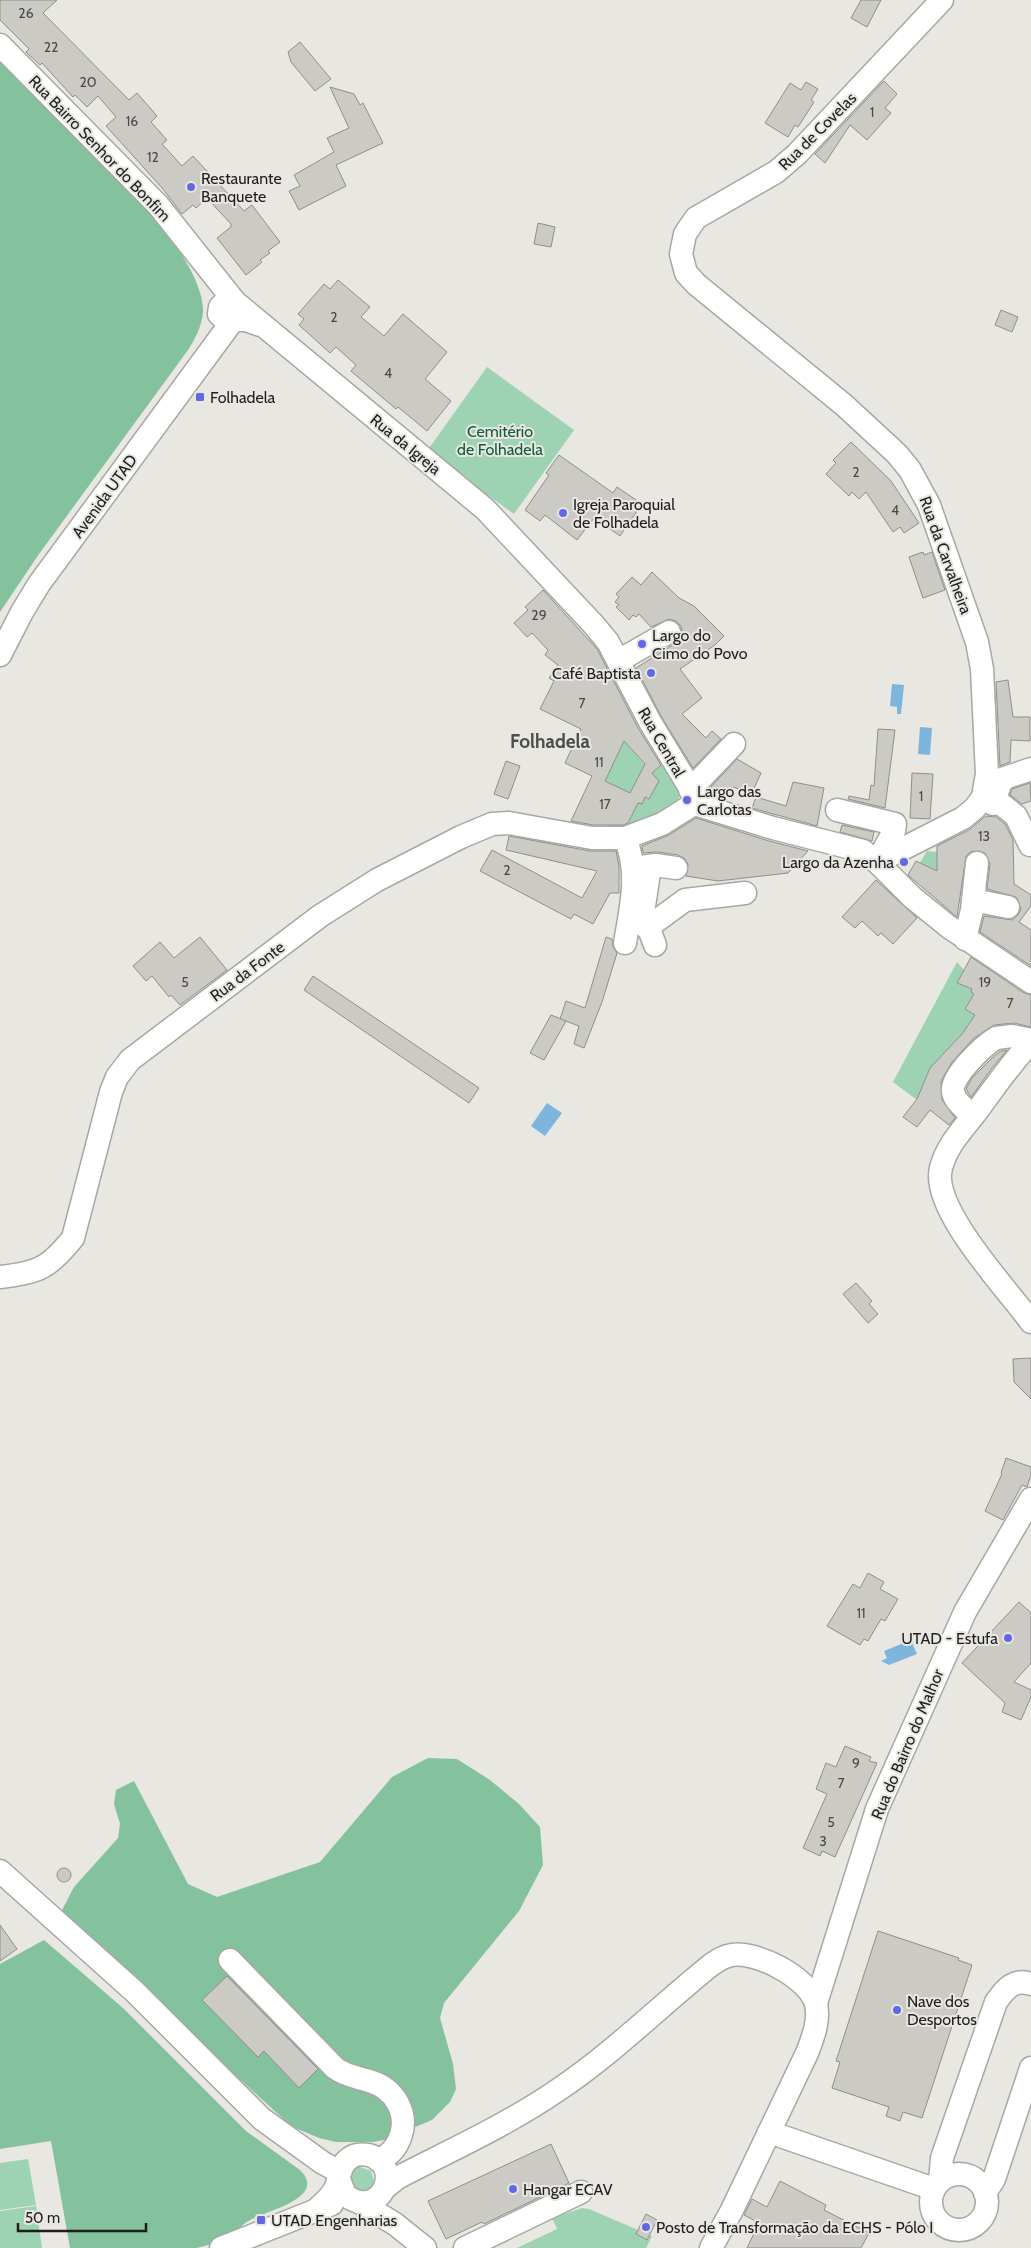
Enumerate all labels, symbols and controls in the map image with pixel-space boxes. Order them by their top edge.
house number: 26 [18,4,34,22]
house number: 22 [44,38,58,56]
street label: Rua Bairro Senhor do Bonfim [25,71,175,225]
house number: 20 [79,73,97,91]
street label: Rua de Covelas [775,88,860,174]
house number: 1 [870,103,874,121]
house number: 16 [126,112,138,130]
house number: 12 [147,148,159,166]
place label: Restaurante Banquete [201,169,282,206]
marker: Restaurante Banquete [185,181,197,193]
house number: 2 [330,308,338,326]
house number: 4 [384,364,392,382]
place label: Folhadela [210,388,275,407]
marker: Folhadela [194,391,206,403]
street label: Rua da Igreja [367,410,445,479]
park label: Cemitério de Folhadela [457,422,543,459]
street label: Avenida UTAD [68,451,141,542]
house number: 2 [852,463,860,481]
street label: Rua da Carvalheira [915,494,976,617]
place label: Igreja Paroquial de Folhadela [573,495,675,532]
house number: 4 [891,501,899,519]
marker: Igreja Paroquial de Folhadela [557,507,569,519]
house number: 29 [531,606,547,624]
place label: Largo do Cimo do Povo [652,626,748,663]
marker: Largo do Cimo do Povo [636,638,648,650]
place label: Café Baptista [552,664,641,683]
marker: Café Baptista [645,667,657,679]
house number: 7 [578,694,586,712]
street label: Rua Central [634,704,689,781]
district label: Folhadela [510,730,591,753]
house number: 11 [594,753,604,771]
place label: Largo das Carlotas [697,782,762,819]
house number: 1 [919,787,923,805]
marker: Largo das Carlotas [681,794,693,806]
house number: 17 [599,795,611,813]
house number: 13 [978,827,990,845]
place label: Largo da Azenha [782,853,894,872]
marker: Largo da Azenha [898,856,910,868]
house number: 2 [503,861,511,879]
street label: Rua da Fonte [206,937,288,1005]
house number: 5 [181,973,189,991]
house number: 19 [979,973,991,991]
house number: 7 [1006,994,1014,1012]
house number: 11 [856,1604,866,1622]
place label: UTAD - Estufa [901,1629,998,1648]
marker: UTAD - Estufa [1002,1632,1014,1644]
street label: Rua do Bairro do Malhor [867,1665,948,1822]
house number: 9 [852,1754,860,1772]
house number: 7 [837,1774,845,1792]
house number: 5 [827,1813,835,1831]
house number: 3 [819,1832,827,1850]
place label: Nave dos Desportos [907,1992,977,2029]
marker: Nave dos Desportos [891,2004,903,2016]
place label: Hangar ECAV [523,2180,613,2199]
marker: Hangar ECAV [507,2183,519,2195]
scale bar [18,2200,145,2232]
text: 50 m [25,2209,60,2227]
place label: UTAD Engenharias [271,2211,398,2230]
marker: UTAD Engenharias [255,2214,267,2226]
place label: Posto de Transformação da ECHS - Pólo I [656,2218,933,2237]
marker: Posto de Transformação da ECHS - Pólo I [640,2221,652,2233]

